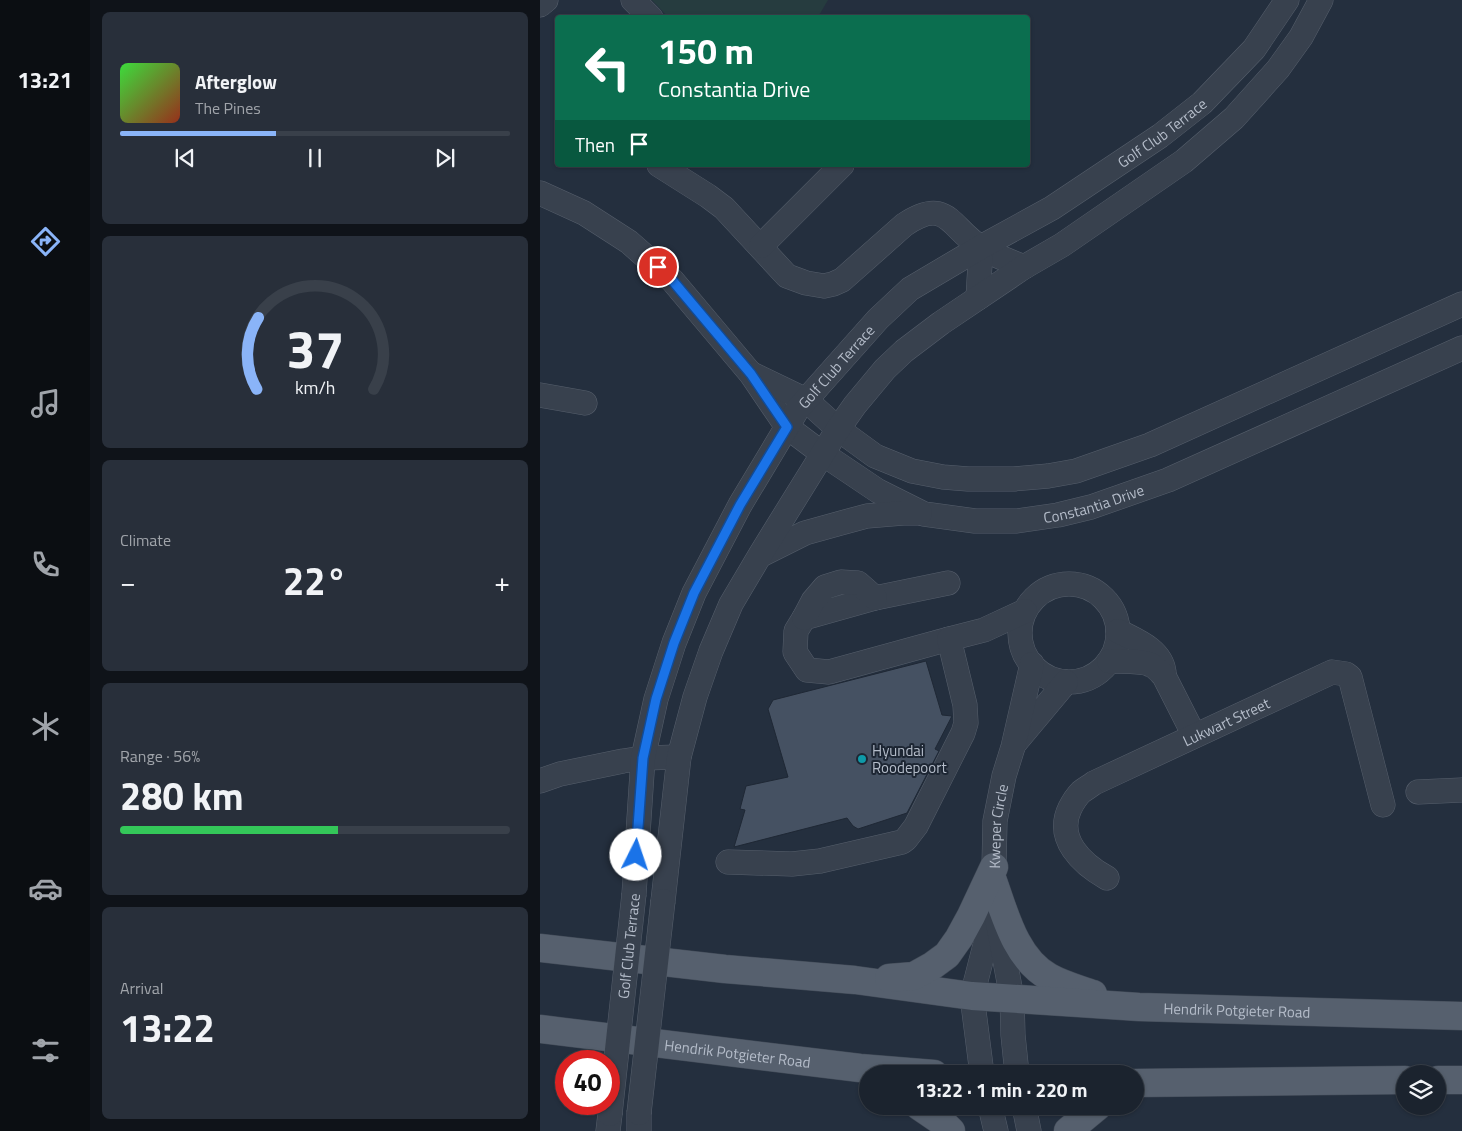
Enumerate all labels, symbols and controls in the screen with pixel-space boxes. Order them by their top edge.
text: 150 m [658,24,754,78]
icon: left [575,35,640,100]
text: 13:21 [18,63,72,97]
text: Afterglow [195,67,277,96]
text: Constantia Drive [658,72,810,106]
street label: Golf Club Terrace [1113,92,1211,173]
text: The Pines [195,96,261,120]
text: Then [575,130,615,159]
icon: arrive [625,130,653,158]
icon: previous [171,144,199,172]
icon: pause [301,144,329,172]
icon: next [431,144,459,172]
icon: directions [28,224,63,259]
pin [637,246,679,288]
icon: arrive [644,253,672,281]
text: 37 [286,309,344,388]
street label: Golf Club Terrace [792,319,880,413]
text: km/h [295,374,335,401]
icon: music [28,386,63,421]
street label: Constantia Drive [1042,478,1147,529]
text: Climate [120,528,171,552]
icon: phone [28,547,63,582]
text: 22° [283,552,347,610]
text: − [120,560,136,603]
text: + [494,560,510,603]
street label: Lukwart Street [1179,691,1274,752]
icon: climate [28,709,63,744]
place label: Hyundai Roodepoort [872,739,947,779]
text: Range · 56% [120,744,200,768]
marker: Hyundai Roodepoort [856,753,868,765]
text: 280 km [120,767,244,825]
street label: Kweper Circle [982,782,1014,869]
position arrow [609,828,661,880]
icon: car [28,871,63,906]
street label: Golf Club Terrace [611,892,645,1000]
text: Arrival [120,976,163,1000]
street label: Hendrik Potgieter Road [1163,996,1311,1023]
text: 13:22 [120,999,215,1057]
icon: filters [28,1033,63,1068]
street label: Hendrik Potgieter Road [663,1033,812,1073]
speed limit sign: 40 [555,1050,620,1115]
map controls [1396,1065,1446,1115]
button: layers [1396,1065,1446,1115]
text: 13:22 · 1 min · 220 m [915,1075,1088,1104]

